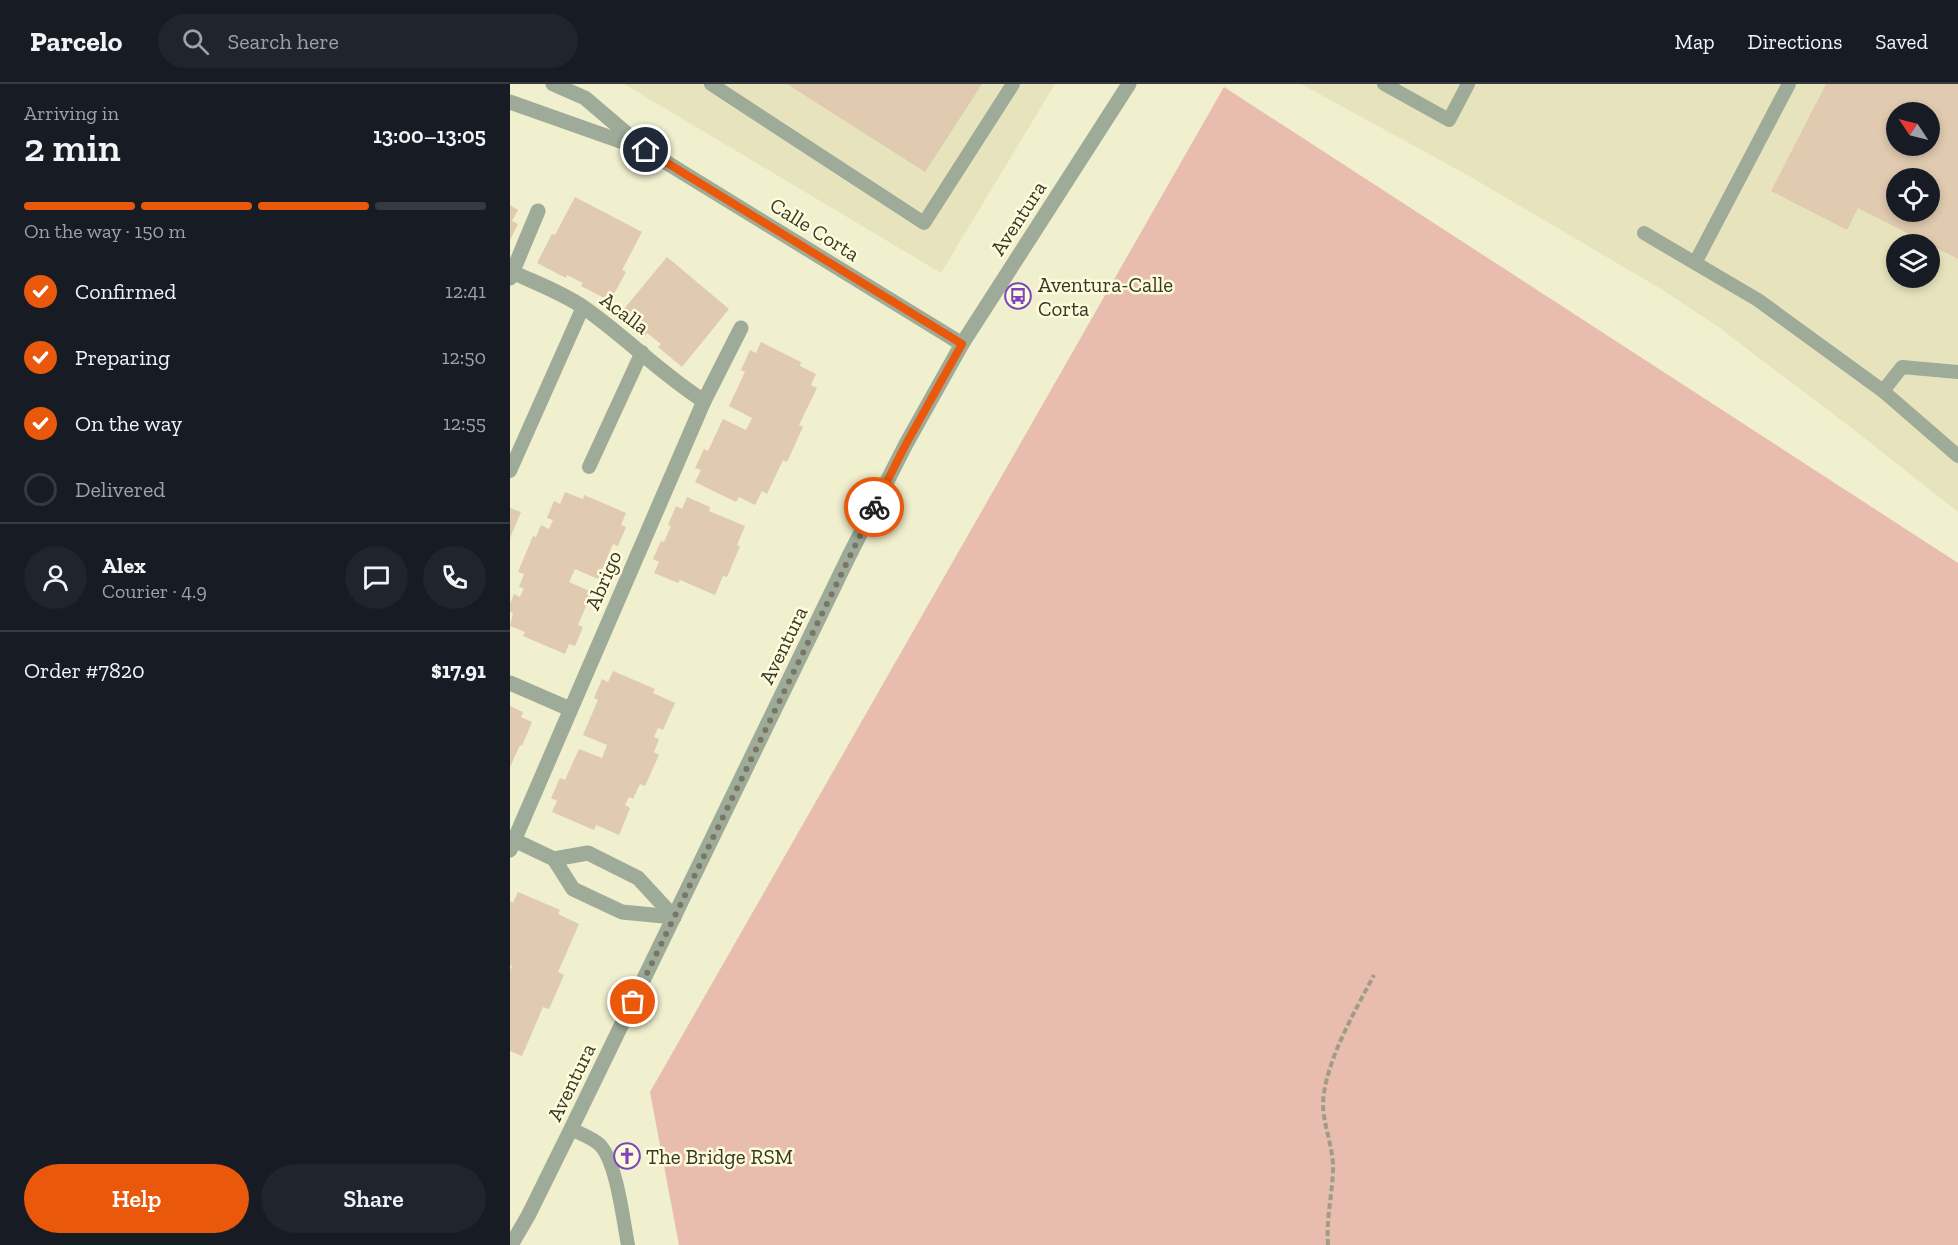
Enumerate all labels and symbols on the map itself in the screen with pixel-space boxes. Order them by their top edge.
north arrow [1886,102,1940,156]
pin [620,124,671,175]
street label: Aventura [985,176,1051,260]
street label: Calle Corta [766,192,864,266]
place label: Aventura-Calle Corta [1038,272,1173,321]
bus stop icon: Aventura-Calle Corta [1003,281,1033,311]
street label: Acalla [596,287,654,339]
courier [844,477,904,537]
street label: Abrigo [579,547,627,613]
street label: Aventura [753,602,813,688]
pin [607,976,658,1027]
street label: Aventura [541,1039,601,1125]
church icon: The Bridge RSM [612,1141,642,1171]
place label: The Bridge RSM [646,1144,793,1169]

